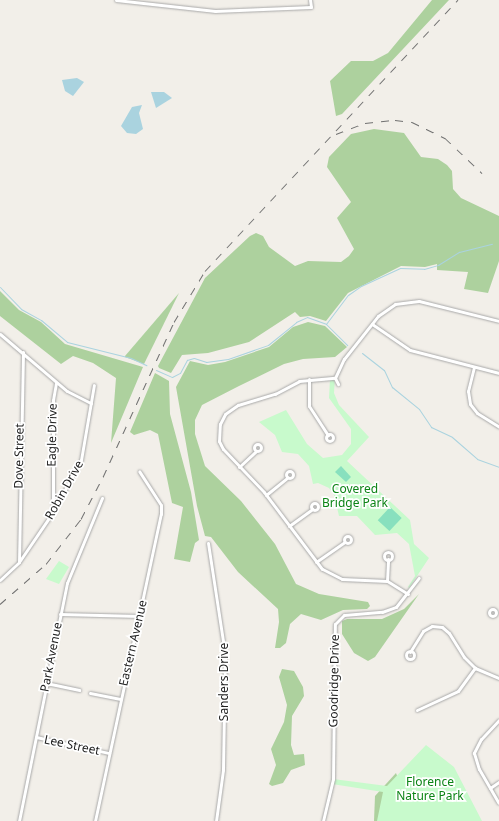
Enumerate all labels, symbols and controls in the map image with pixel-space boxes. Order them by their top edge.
street label: Eagle Drive [44,403,60,467]
street label: Dove Street [11,423,27,489]
street label: Robin Drive [42,458,86,522]
park label: Covered Bridge Park [322,482,388,510]
street label: Eastern Avenue [116,599,150,687]
street label: Park Avenue [37,621,65,693]
street label: Goodridge Drive [326,634,342,728]
street label: Sanders Drive [217,643,231,721]
street label: Lee Street [43,732,101,758]
park label: Florence Nature Park [396,775,464,803]

